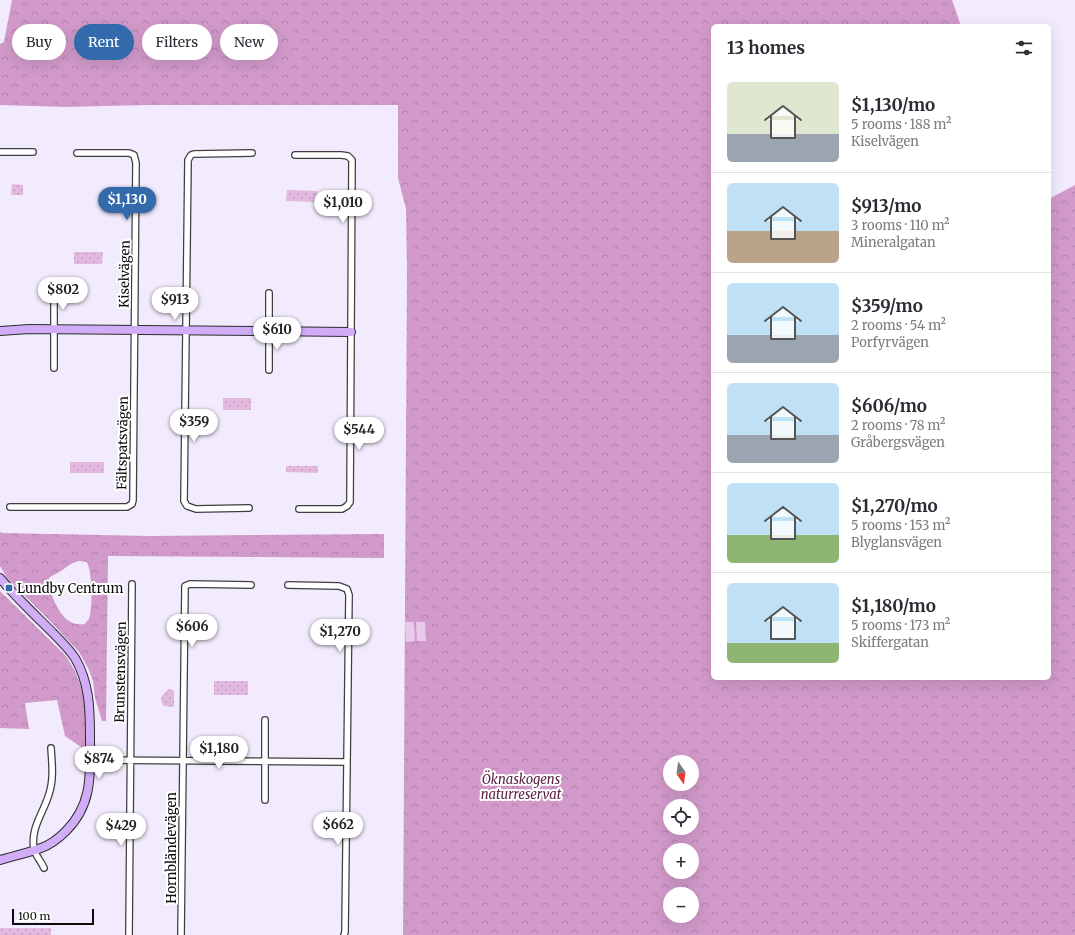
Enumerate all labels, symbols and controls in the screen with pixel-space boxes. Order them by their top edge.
chip: Buy [12,24,66,60]
chip: Rent [74,24,134,60]
chip: Filters [142,24,212,60]
chip: New [220,24,278,60]
text: 13 homes [727,37,805,59]
icon: filters [1013,37,1035,59]
text: $1,130/mo [851,94,935,116]
icon: home [759,98,807,146]
text: 5 rooms · 188 m² [851,116,951,133]
text: Kiselvägen [851,133,919,150]
pin: $1,130 [94,187,160,221]
pin: $1,010 [310,190,376,224]
text: $1,130 [107,191,147,208]
text: $1,010 [323,194,363,211]
text: $913/mo [851,195,921,217]
icon: home [759,199,807,247]
text: 3 rooms · 110 m² [851,217,950,234]
text: Mineralgatan [851,234,936,251]
street label: Kiselvägen [115,239,134,308]
pin: $802 [39,277,87,311]
text: $802 [47,281,79,298]
pin: $913 [151,287,199,321]
text: $913 [161,291,189,308]
text: $359/mo [851,295,923,317]
icon: home [759,299,807,347]
pin: $610 [253,317,301,351]
text: 2 rooms · 54 m² [851,317,946,334]
text: $610 [262,321,292,338]
text: Porfyrvägen [851,334,929,351]
text: $606/mo [851,395,927,417]
street label: Fältspatsvägen [113,396,132,490]
icon: home [759,399,807,447]
pin: $359 [170,409,218,443]
text: $359 [179,413,209,430]
pin: $544 [335,417,383,451]
text: 2 rooms · 78 m² [851,417,945,434]
text: $544 [343,421,375,438]
text: Gråbergsvägen [851,434,945,451]
text: $1,270/mo [851,495,938,517]
icon: home [759,499,807,547]
text: 5 rooms · 153 m² [851,517,950,534]
text: Blyglansvägen [851,534,942,551]
place label: Lundby Centrum [17,580,123,597]
marker: Lundby Centrum [4,583,14,593]
text: $1,180/mo [851,595,936,617]
icon: home [759,599,807,647]
pin: $606 [168,614,216,648]
text: 5 rooms · 173 m² [851,617,950,634]
text: $606 [176,618,208,635]
pin: $1,270 [307,619,373,653]
street label: Brunstensvägen [111,621,130,723]
text: $1,270 [319,623,361,640]
text: Skiffergatan [851,634,929,651]
pin: $1,180 [186,736,252,770]
text: $1,180 [199,740,239,757]
pin: $874 [75,746,123,780]
text: $874 [84,750,114,767]
north arrow [663,755,699,791]
map controls [663,755,699,923]
park label: Öknaskogens naturreservat [481,770,562,803]
street label: Hornbländevägen [163,792,180,904]
button: locate [663,799,699,835]
pin: $662 [314,812,362,846]
pin: $429 [97,813,145,847]
text: $662 [322,816,354,833]
text: $429 [105,817,137,834]
button: + [663,843,699,879]
button: − [663,887,699,923]
scale bar [12,907,94,926]
text: 100 m [18,909,50,923]

